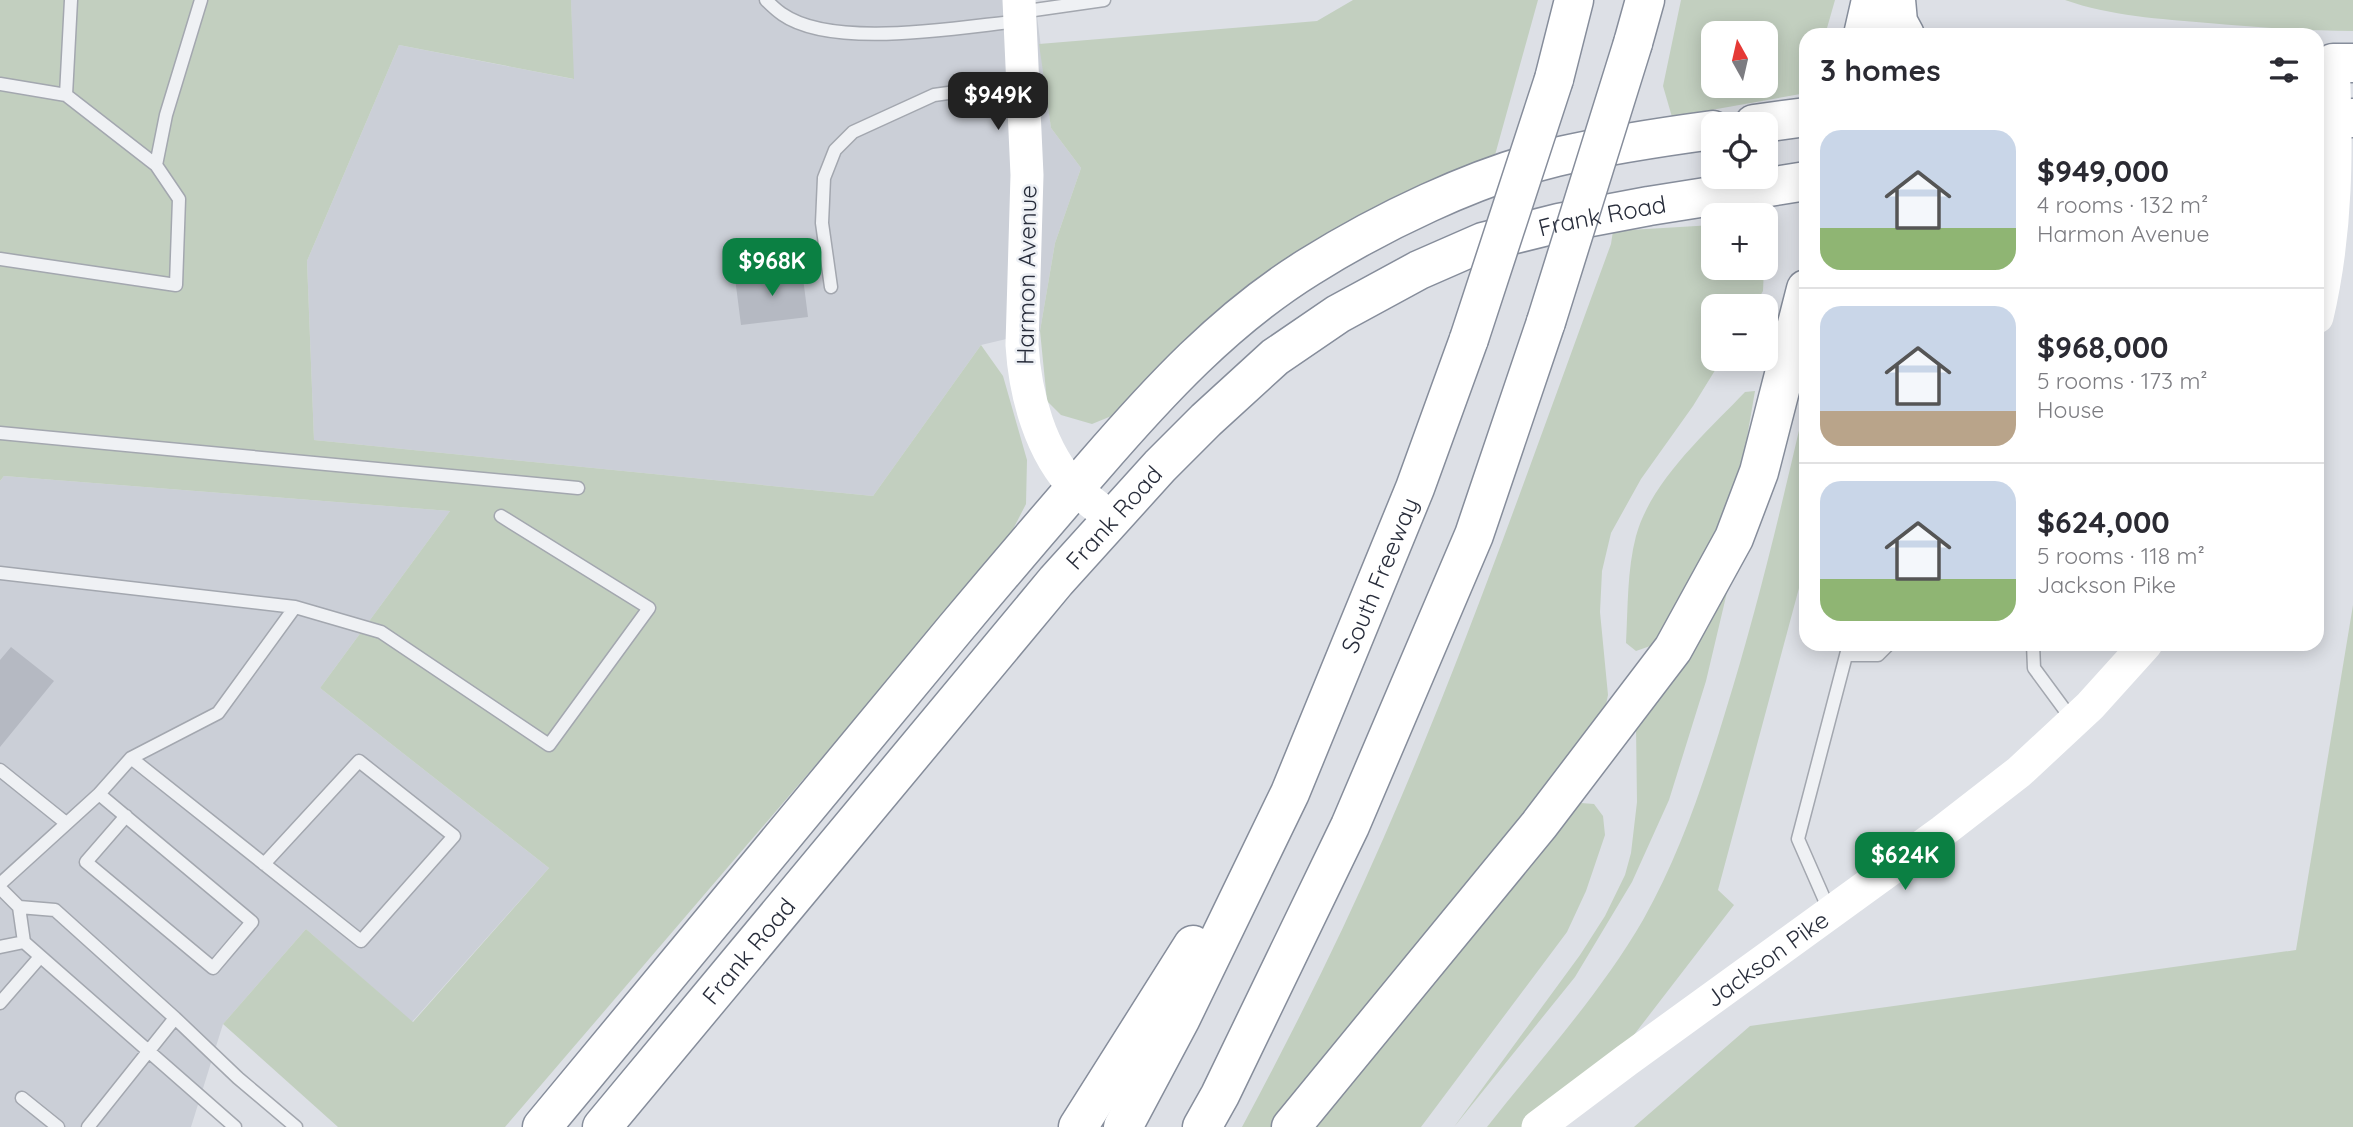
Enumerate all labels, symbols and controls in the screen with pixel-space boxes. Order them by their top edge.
north arrow [1701,21,1778,98]
map controls [1701,21,1778,371]
text: 3 homes [1820,51,1941,89]
icon: filters [2265,51,2303,89]
pin: $949K [949,72,1047,132]
text: $949K [964,80,1032,109]
button: locate [1701,112,1778,189]
text: $949,000 [2037,152,2169,190]
icon: home [1876,158,1960,242]
street label: Harmon Avenue [1009,185,1043,365]
street label: Frank Road [1535,189,1668,243]
text: 4 rooms · 132 m² [2037,190,2208,219]
button: + [1701,203,1778,280]
text: Harmon Avenue [2037,219,2209,248]
pin: $968K [723,238,821,298]
text: $968K [738,246,806,275]
button: − [1701,294,1778,371]
text: $968,000 [2037,328,2169,366]
icon: home [1876,334,1960,418]
text: 5 rooms · 173 m² [2037,366,2208,395]
text: House [2037,395,2104,424]
street label: Frank Road [1059,459,1168,575]
street label: South Freeway [1334,493,1425,657]
text: $624,000 [2037,503,2170,541]
icon: home [1876,509,1960,593]
text: 5 rooms · 118 m² [2037,541,2205,570]
text: Jackson Pike [2037,570,2176,599]
pin: $624K [1856,832,1954,892]
text: $624K [1871,840,1939,869]
street label: Frank Road [695,891,801,1010]
street label: Jackson Pike [1699,904,1834,1013]

